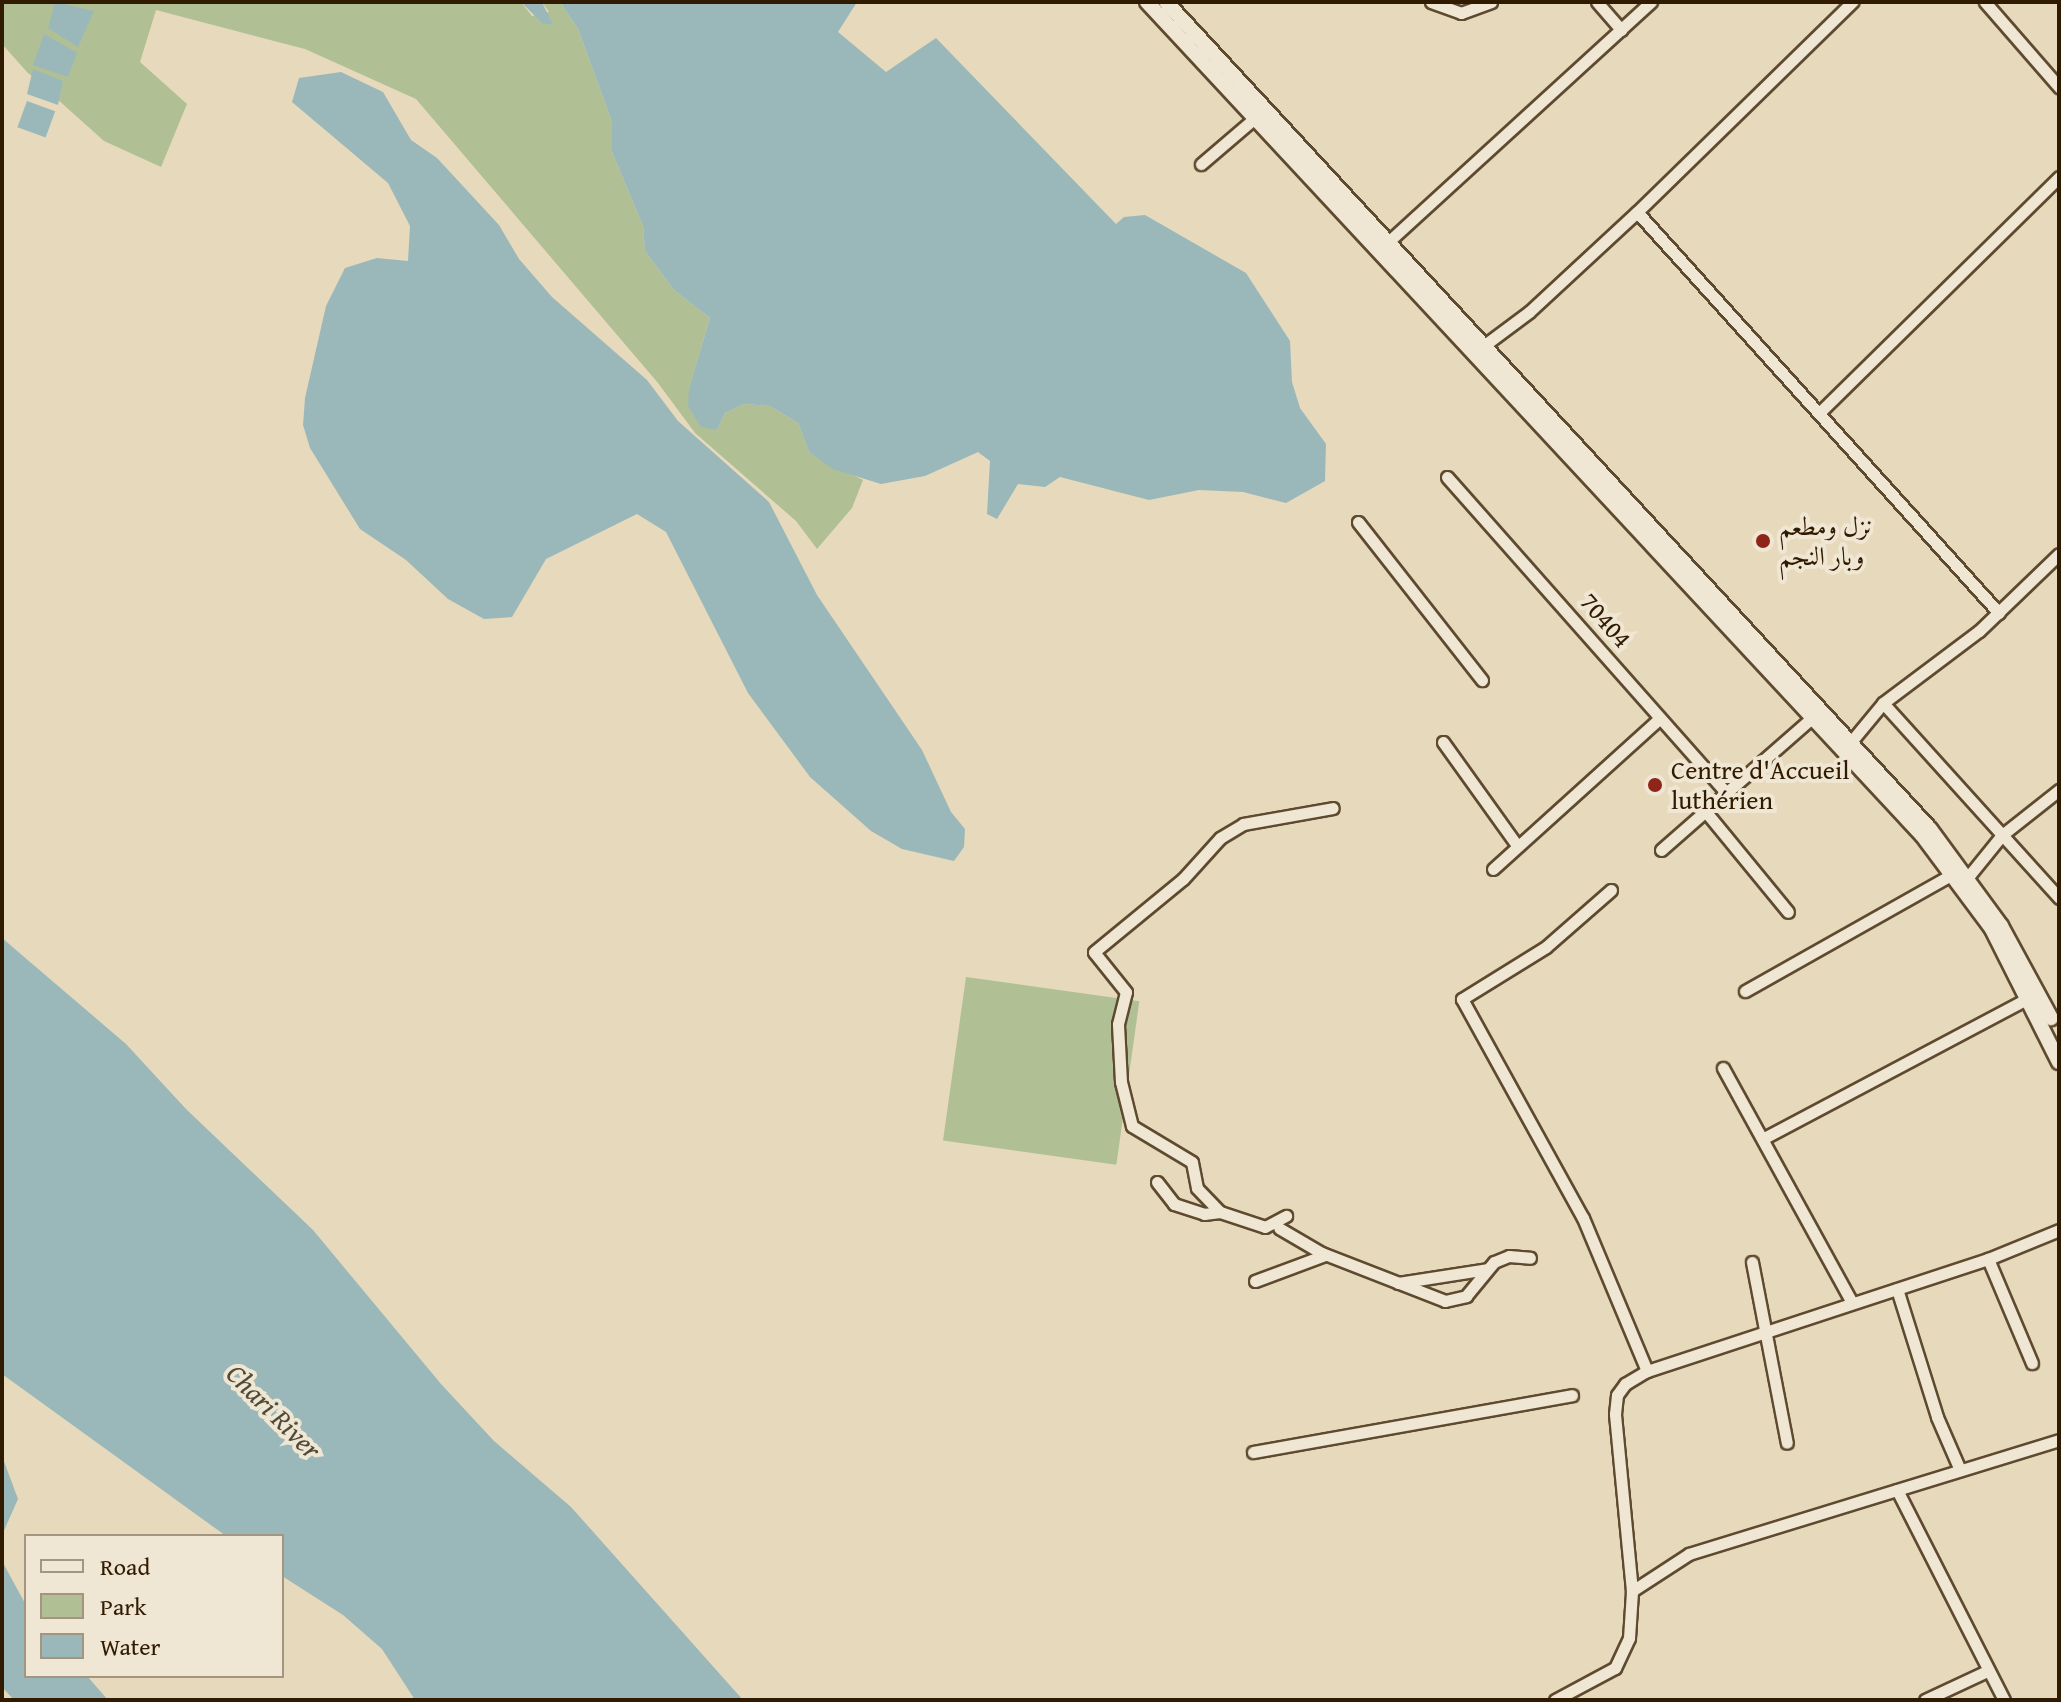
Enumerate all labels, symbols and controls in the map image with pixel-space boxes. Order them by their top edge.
place label: نزل ومطعم وبار النجم [1779,510,1872,572]
marker: نزل ومطعم وبار النجم [1754,532,1772,550]
street label: 70404 [1574,586,1638,654]
place label: Centre d'Accueil luthérien [1671,754,1850,816]
marker: Centre d'Accueil luthérien [1646,776,1664,794]
water label: Chari River [220,1357,328,1465]
legend [24,1534,284,1678]
text: Road [100,1549,150,1584]
text: Park [100,1589,146,1624]
text: Water [100,1629,160,1664]

